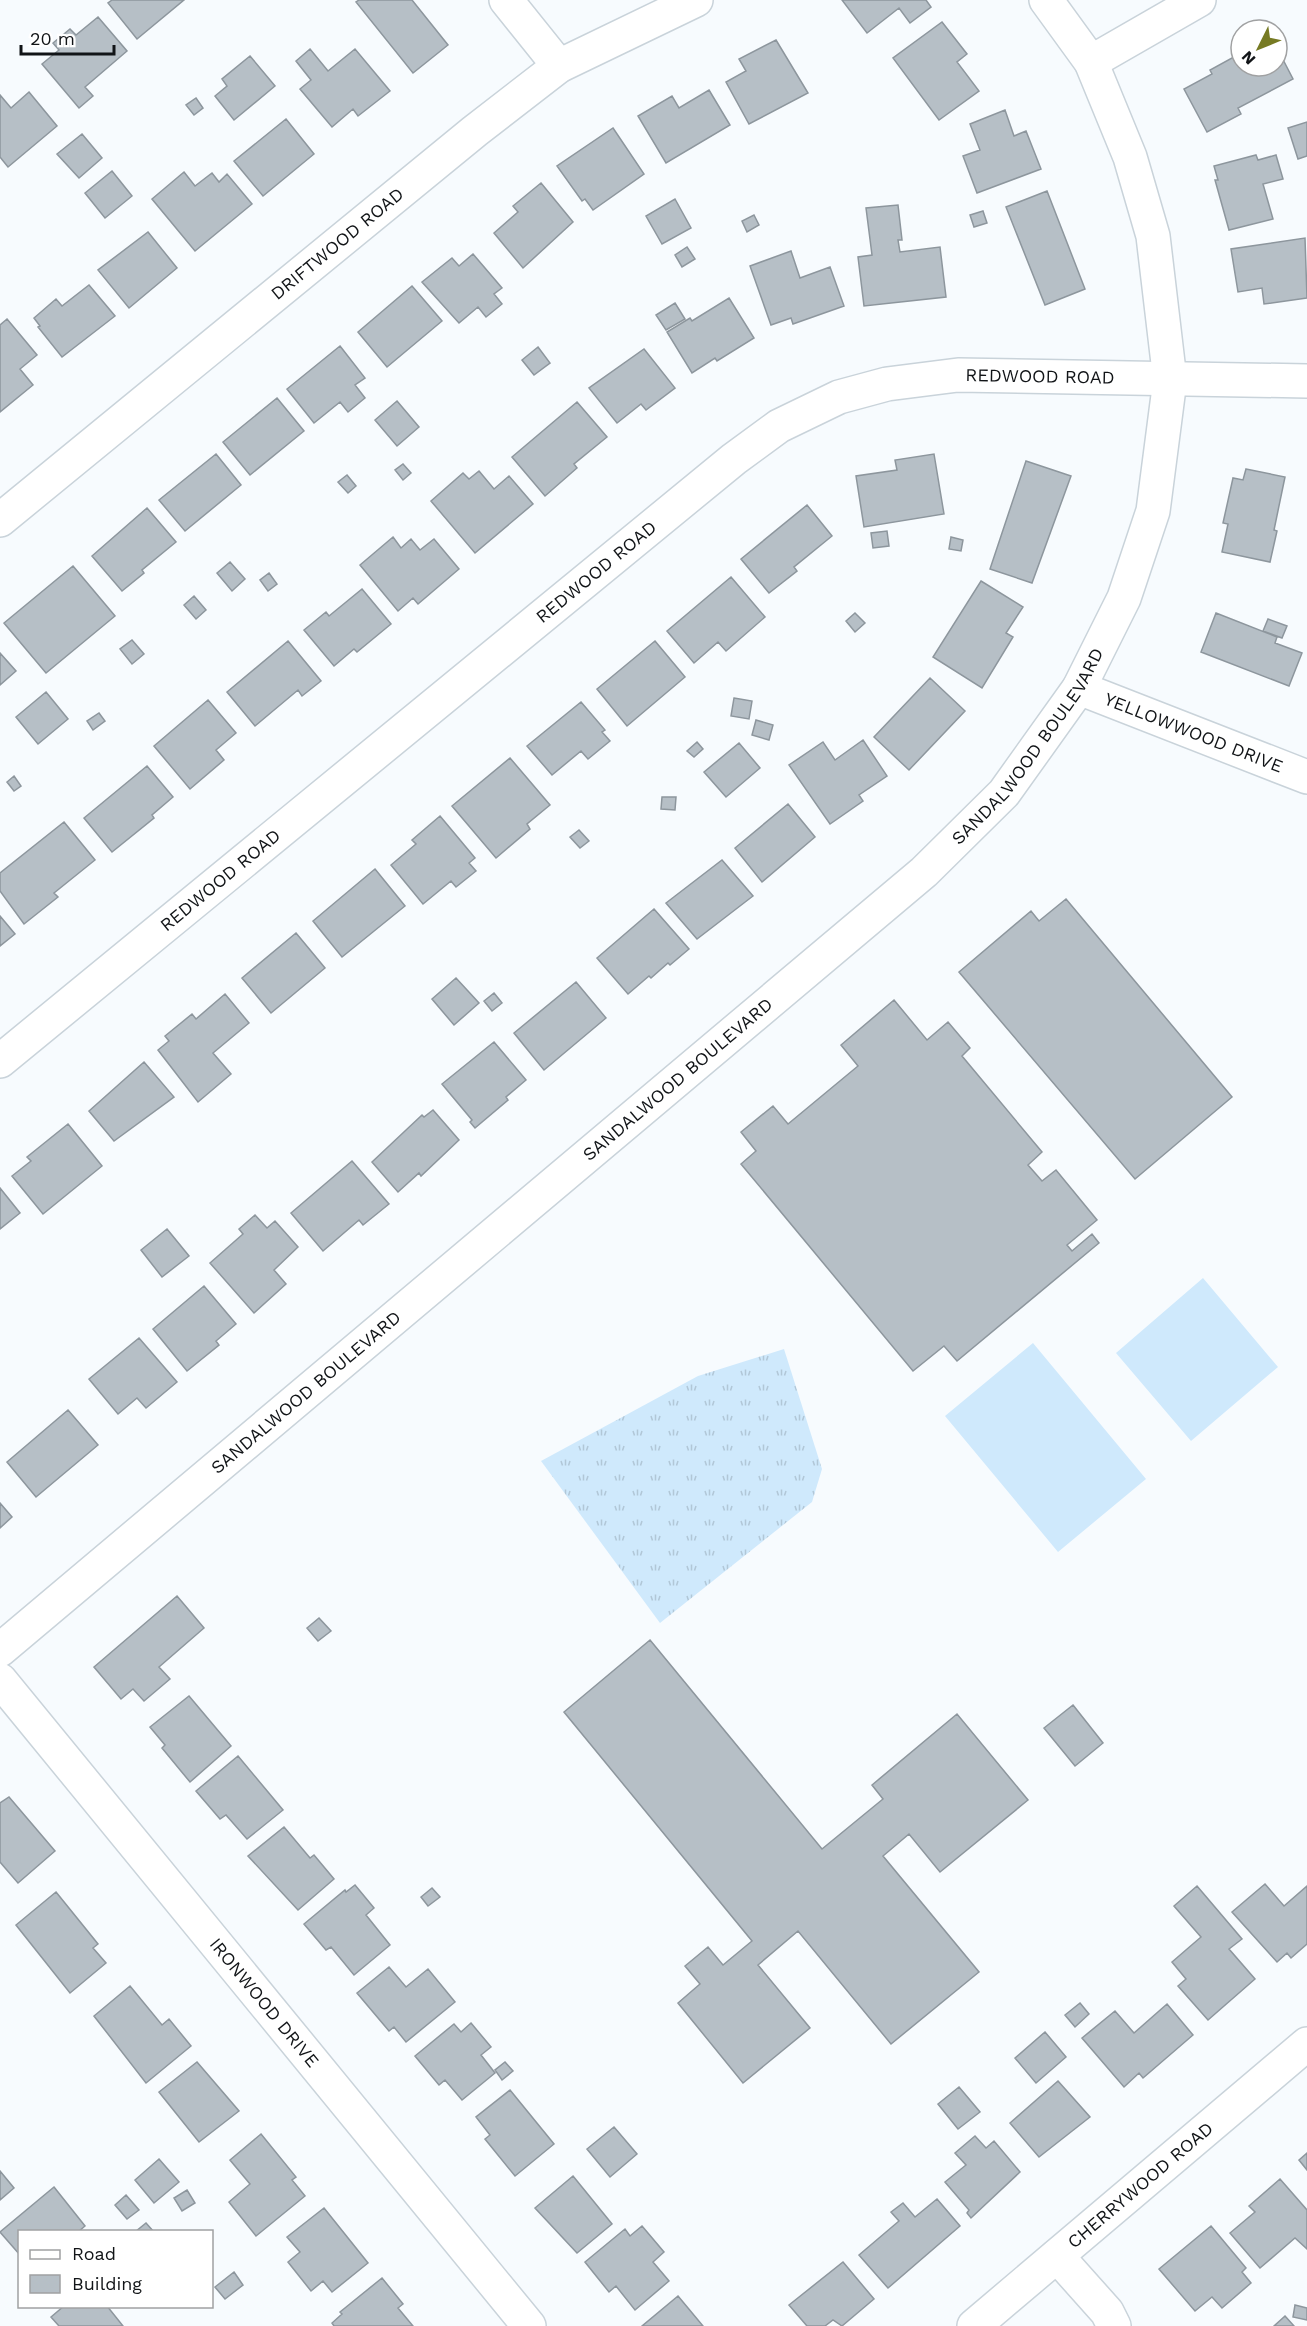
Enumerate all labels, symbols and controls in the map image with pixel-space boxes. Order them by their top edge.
scale bar [21,18,114,56]
north arrow [1229,18,1289,78]
text: 20 m [30,28,75,49]
text: N [1237,47,1259,69]
street label: DRIFTWOOD ROAD [266,183,408,304]
street label: REDWOOD ROAD [965,364,1115,388]
street label: REDWOOD ROAD [531,516,660,627]
street label: SANDALWOOD BOULEVARD [947,644,1107,849]
street label: YELLOWWOOD DRIVE [1102,688,1286,777]
street label: REDWOOD ROAD [156,824,284,935]
street label: SANDALWOOD BOULEVARD [578,993,777,1165]
street label: SANDALWOOD BOULEVARD [207,1306,405,1478]
street label: IRONWOOD DRIVE [206,1934,324,2071]
street label: CHERRYWOOD ROAD [1063,2117,1217,2252]
legend [18,2230,213,2308]
text: Road [72,2243,116,2264]
text: Building [72,2273,142,2294]

